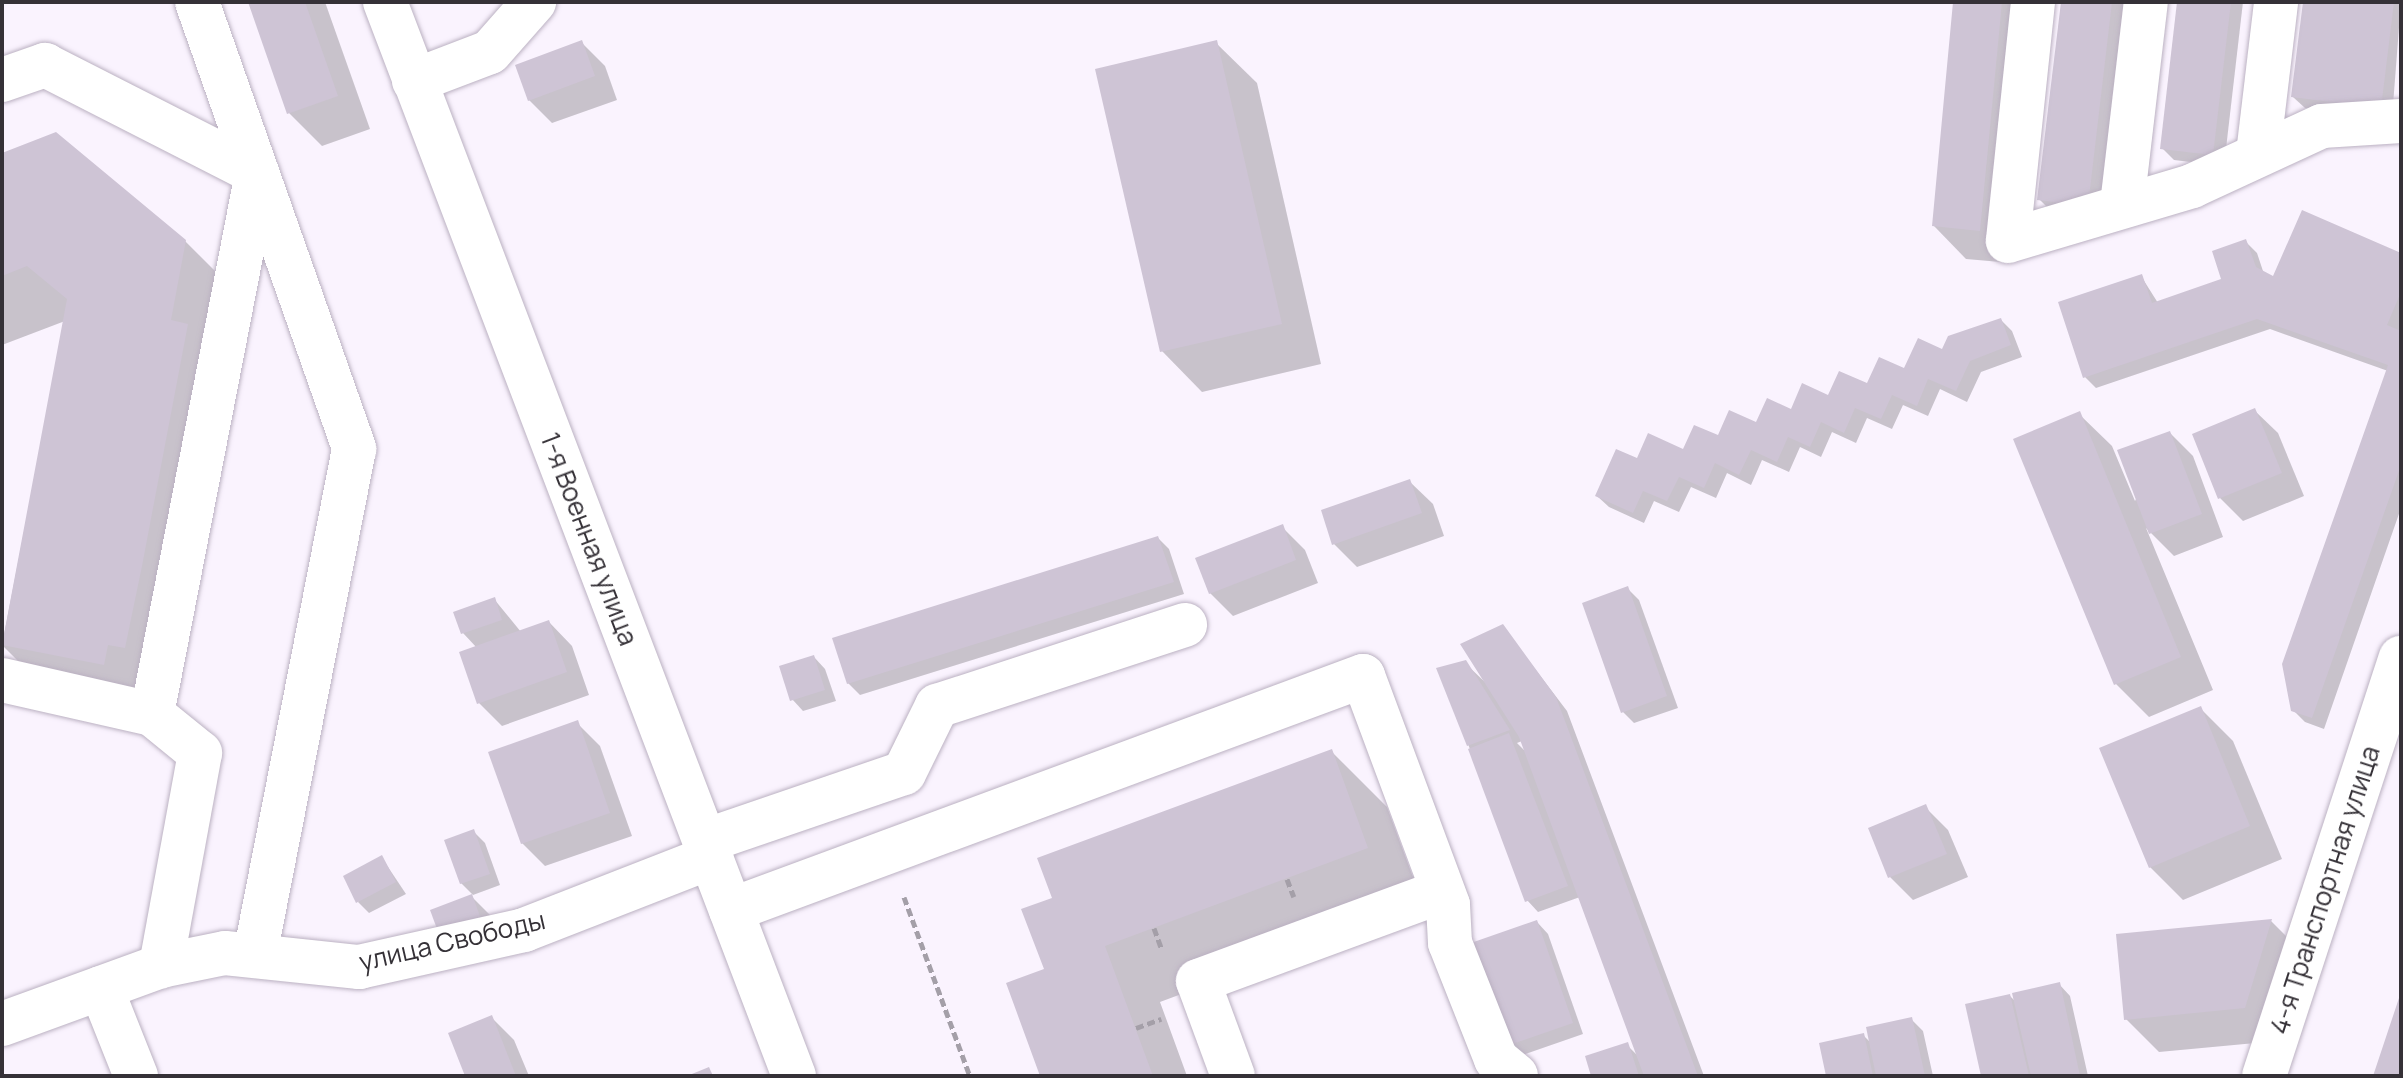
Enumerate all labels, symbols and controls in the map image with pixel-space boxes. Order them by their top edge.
street label: 1-я Военная улица [534,428,644,650]
street label: 4-я Транспортная улица [2264,742,2386,1038]
street label: улица Свободы [356,904,548,978]

